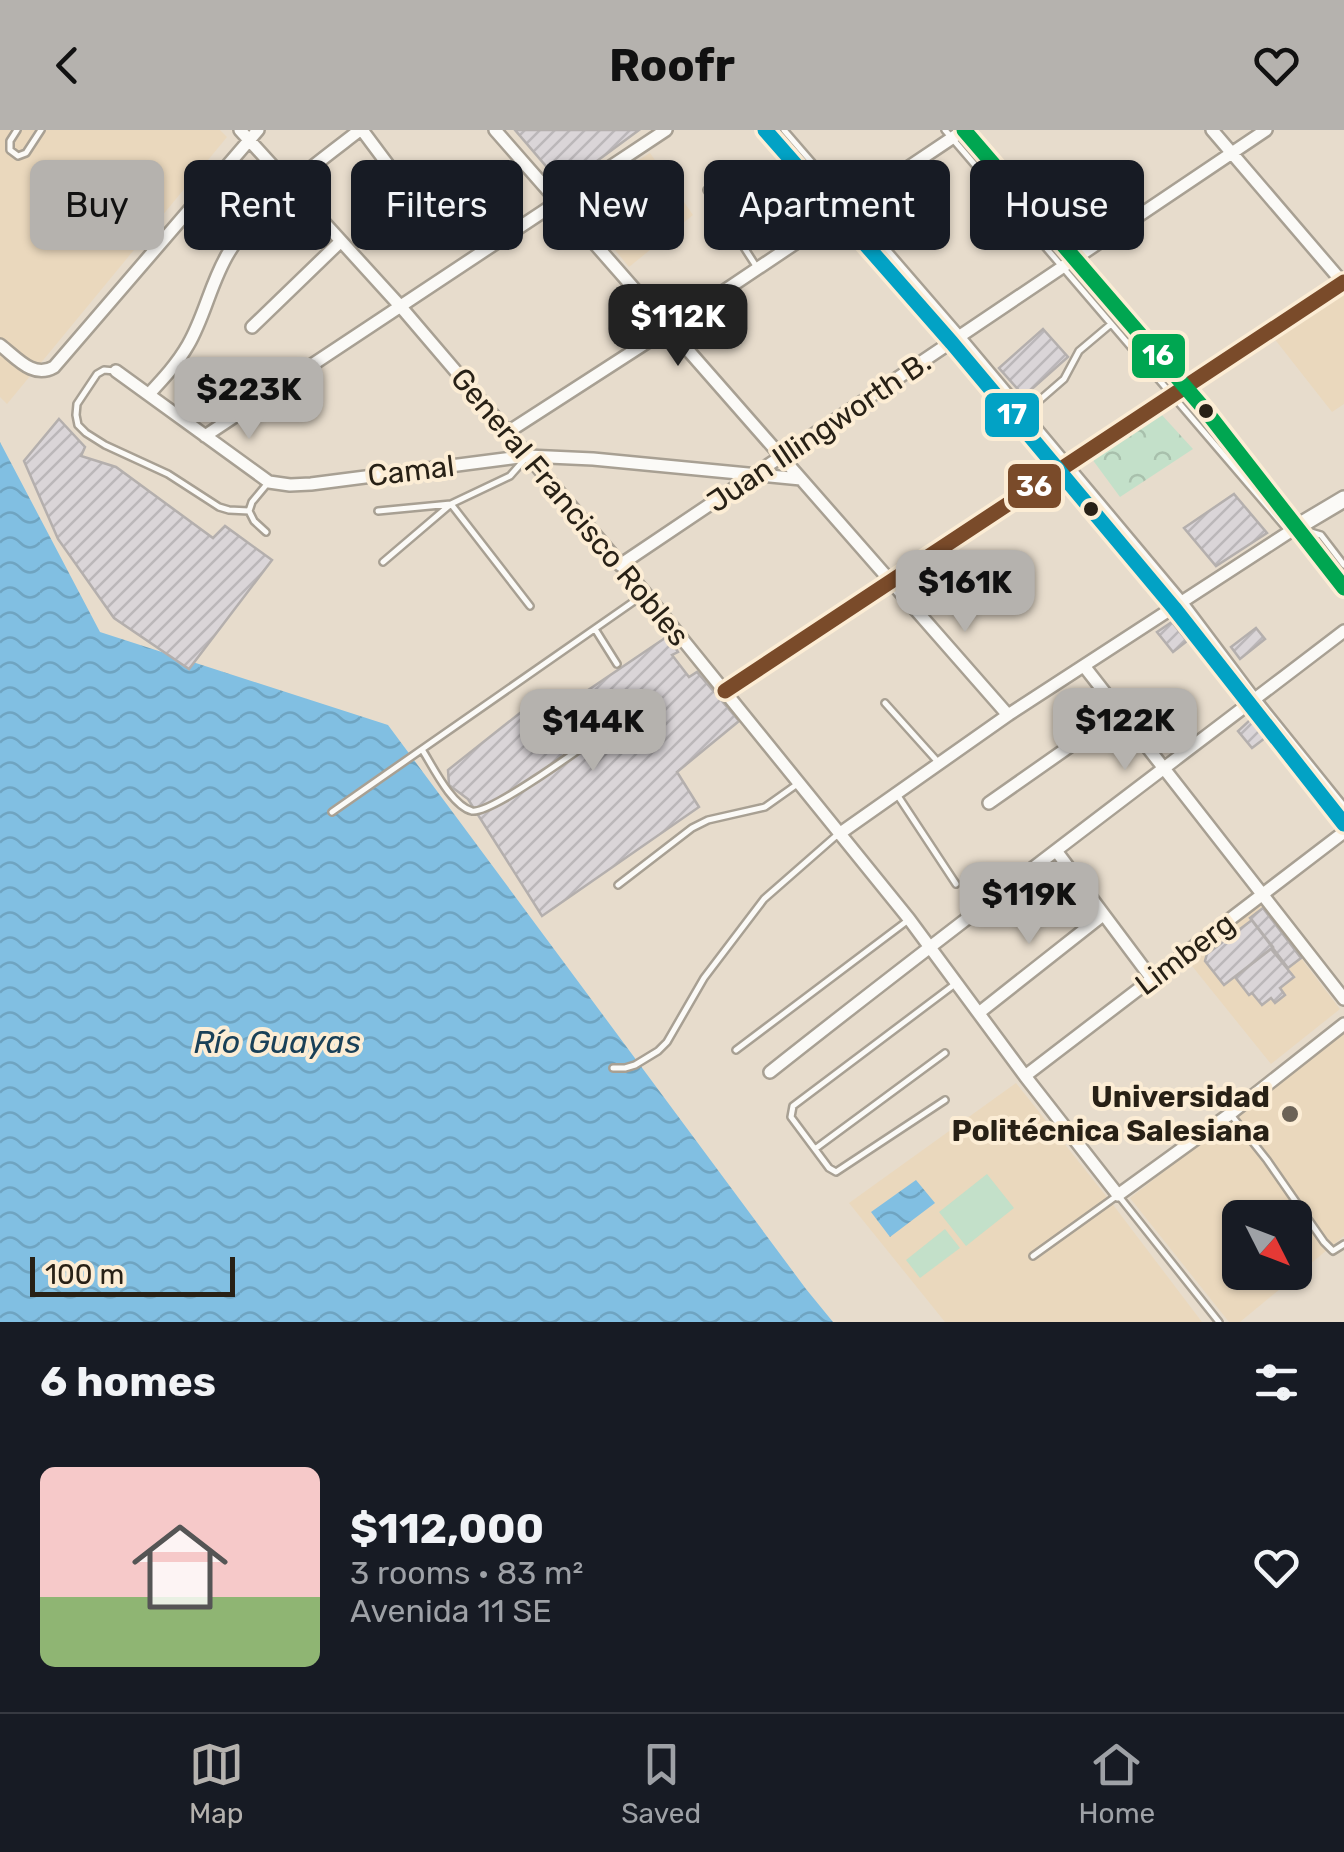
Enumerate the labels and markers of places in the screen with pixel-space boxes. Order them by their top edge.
pin: $112K [608,284,748,369]
pin: $223K [179,357,319,442]
unlabelled marker [1196,401,1216,421]
unlabelled marker [1081,499,1101,519]
pin: $161K [895,550,1035,635]
pin: $122K [1055,688,1195,773]
pin: $144K [523,689,663,774]
pin: $119K [959,862,1099,947]
place label: Universidad Politécnica Salesiana [951,1079,1270,1149]
marker: Universidad Politécnica Salesiana [1279,1103,1301,1125]

